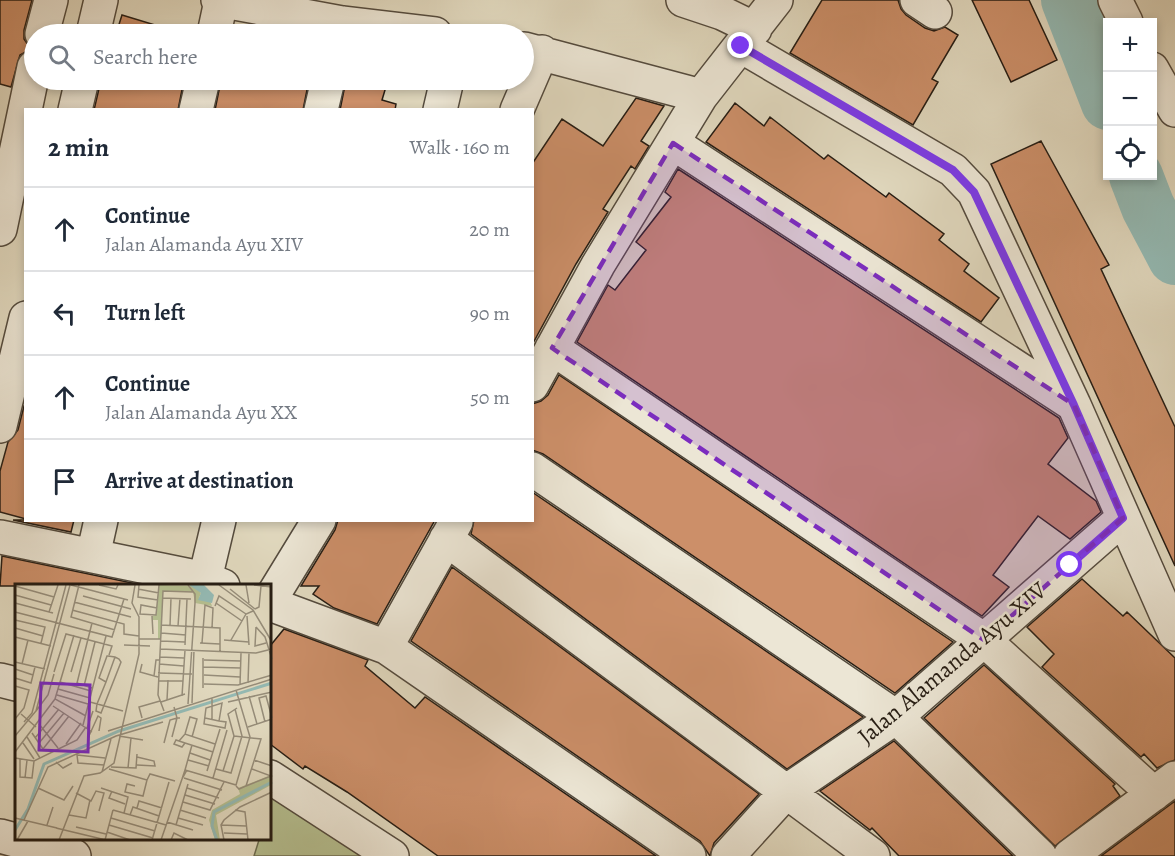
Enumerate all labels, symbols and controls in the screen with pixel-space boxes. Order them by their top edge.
map controls [1103,18,1157,180]
button: + [1103,18,1157,72]
search box [24,24,534,90]
route end [727,32,753,58]
icon: search [45,41,78,74]
text: Search here [93,42,198,72]
button: − [1103,72,1157,126]
button: locate [1103,126,1157,180]
text: 2 min [48,130,109,165]
text: Walk · 160 m [410,134,510,161]
text: Continue [105,201,190,231]
icon: ahead [48,213,81,246]
text: 20 m [469,216,510,243]
text: Jalan Alamanda Ayu XIV [105,231,303,258]
icon: left [48,297,81,330]
text: Turn left [105,298,185,328]
text: 90 m [470,300,510,327]
text: Continue [105,369,190,399]
icon: ahead [48,381,81,414]
text: 50 m [470,384,510,411]
text: Jalan Alamanda Ayu XX [105,399,297,426]
icon: arrive [48,465,81,498]
text: Arrive at destination [105,466,294,496]
route start [1056,551,1082,577]
street label: Jalan Alamanda Ayu XIV [851,574,1054,752]
inset map [15,584,272,841]

